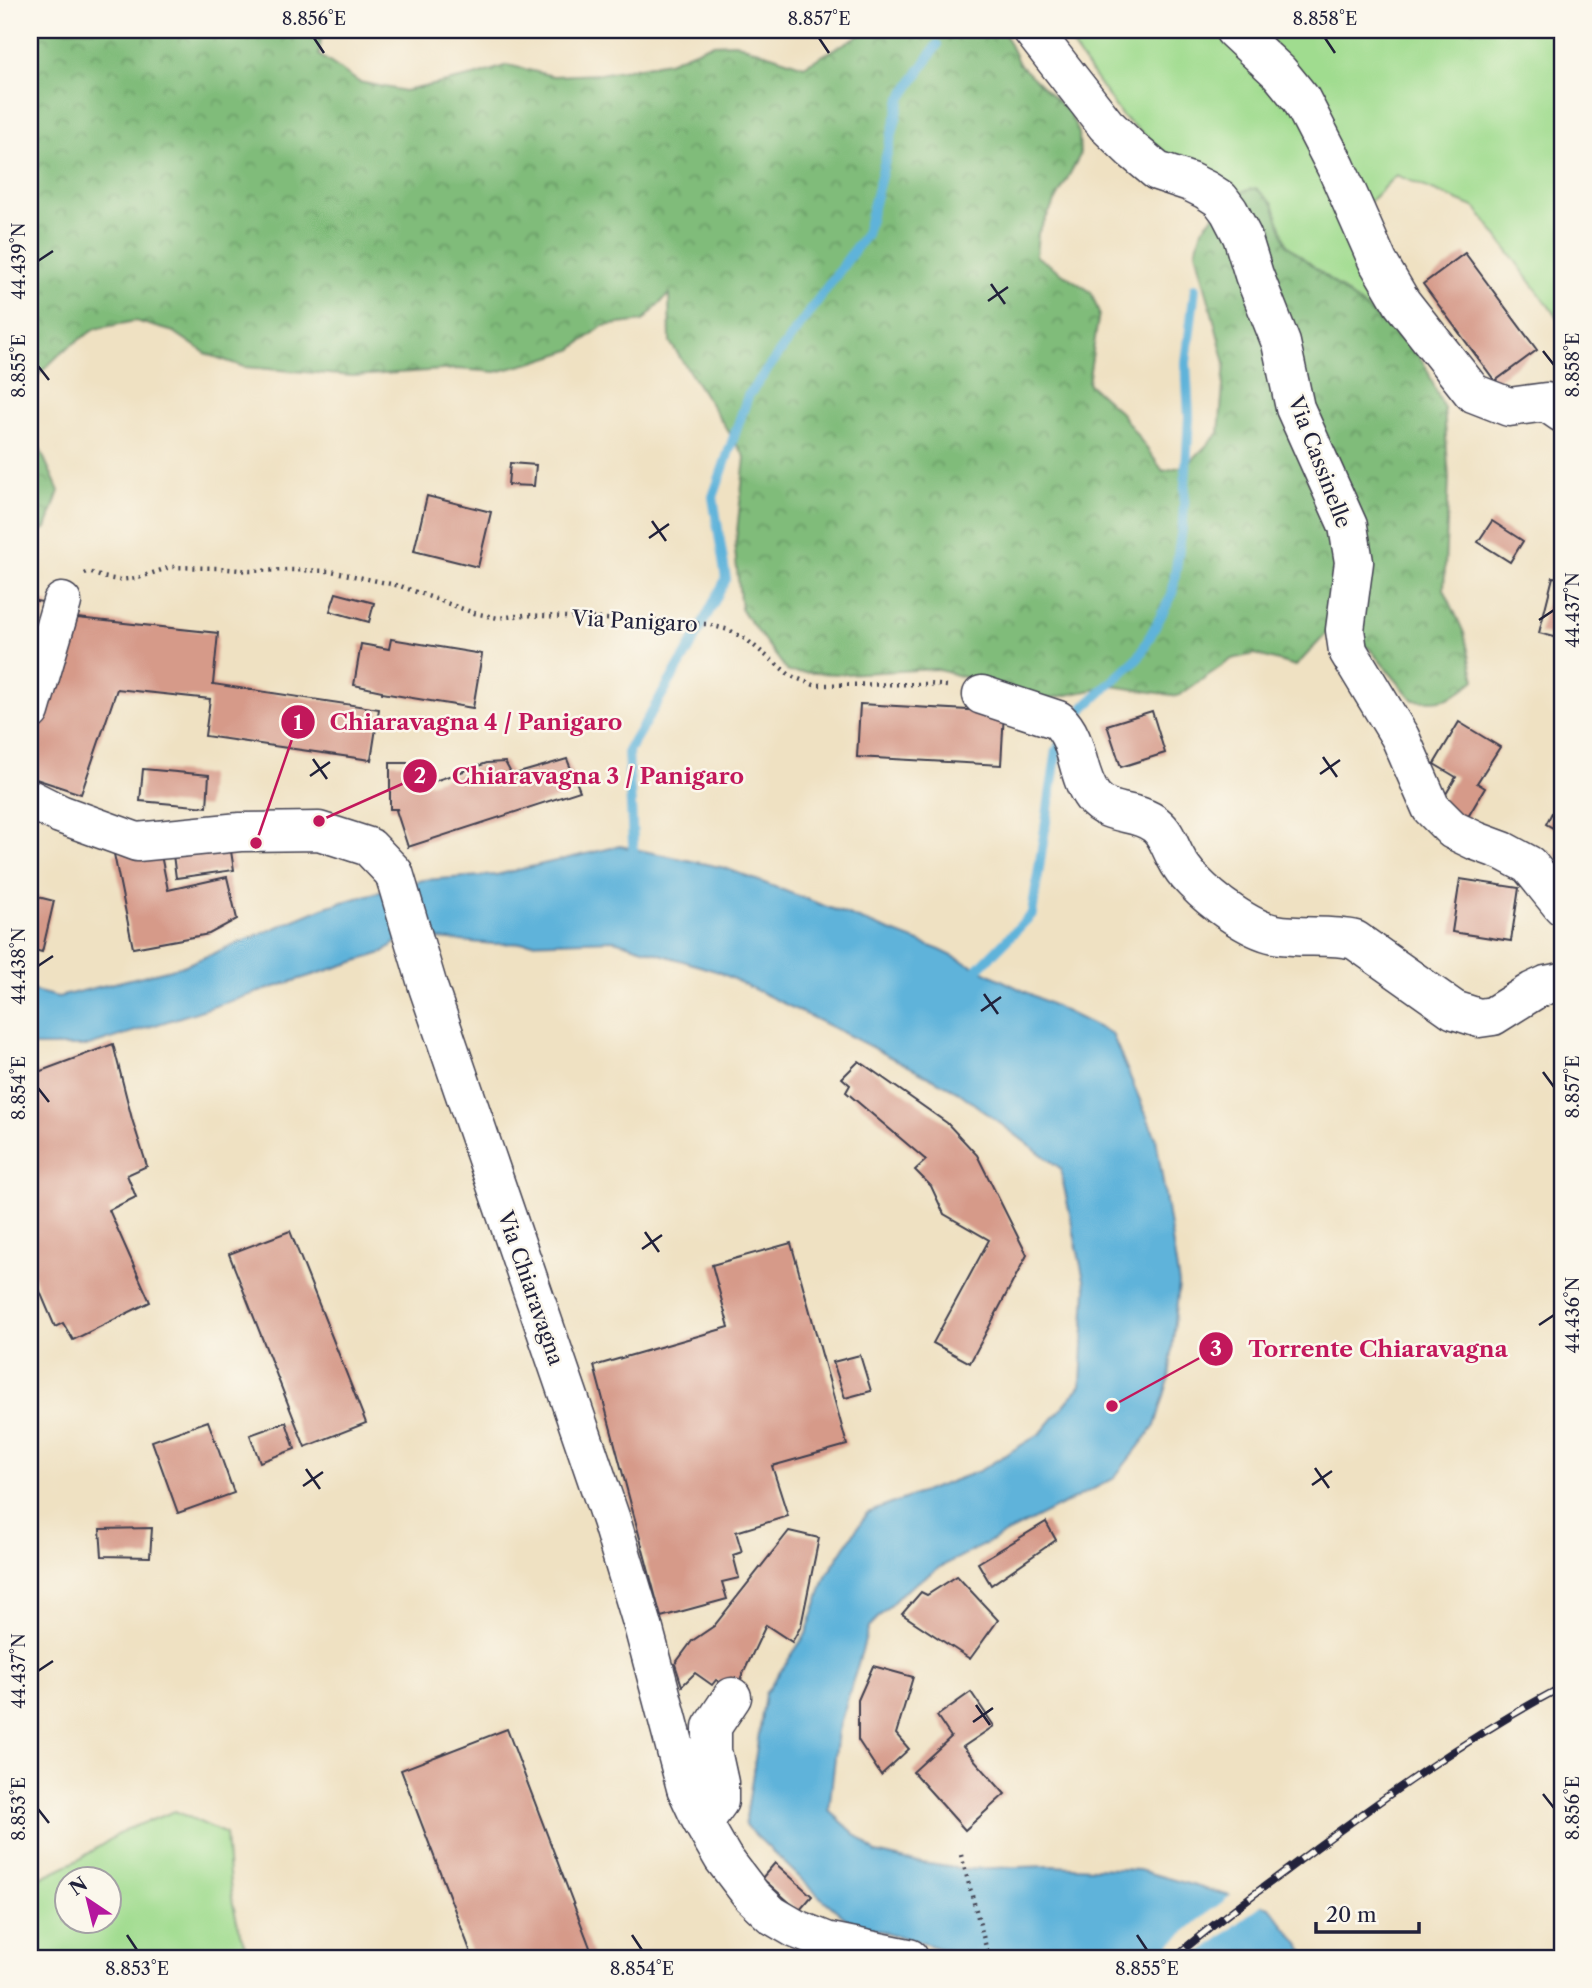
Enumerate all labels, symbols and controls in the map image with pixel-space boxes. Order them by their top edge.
text: 8.856°E [282,8,346,30]
text: 8.857°E [787,8,851,30]
text: 8.858°E [1293,8,1357,30]
text: 44.439°N [8,222,30,300]
text: 8.858°E [1562,333,1584,397]
text: 8.855°E [8,334,30,398]
street label: Via Cassinelle [1283,392,1357,531]
text: 44.437°N [1562,572,1584,648]
street label: Via Panigaro [571,605,698,637]
callout: Chiaravagna 4 / Panigaro [281,700,637,744]
text: Chiaravagna 4 / Panigaro [330,708,622,736]
text: 1 [293,710,303,735]
callout: Chiaravagna 3 / Panigaro [403,754,758,798]
text: Chiaravagna 3 / Panigaro [452,762,744,790]
text: 2 [414,763,426,788]
text: 44.438°N [8,927,30,1005]
text: 8.857°E [1562,1055,1584,1119]
text: 8.854°E [8,1056,30,1120]
street label: Via Chiaravagna [493,1207,569,1369]
text: 44.436°N [1562,1276,1584,1353]
callout: Torrente Chiaravagna [1199,1327,1521,1371]
text: Torrente Chiaravagna [1248,1335,1509,1363]
text: 3 [1210,1336,1222,1361]
text: 44.437°N [8,1633,30,1709]
text: 8.856°E [1562,1776,1584,1840]
text: 8.853°E [8,1777,30,1841]
north arrow [52,1866,122,1936]
text: N [65,1872,92,1901]
scale bar [1316,1890,1419,1934]
text: 20 m [1326,1902,1377,1927]
text: 8.853°E [105,1958,169,1980]
text: 8.854°E [610,1958,674,1980]
text: 8.855°E [1115,1958,1179,1980]

